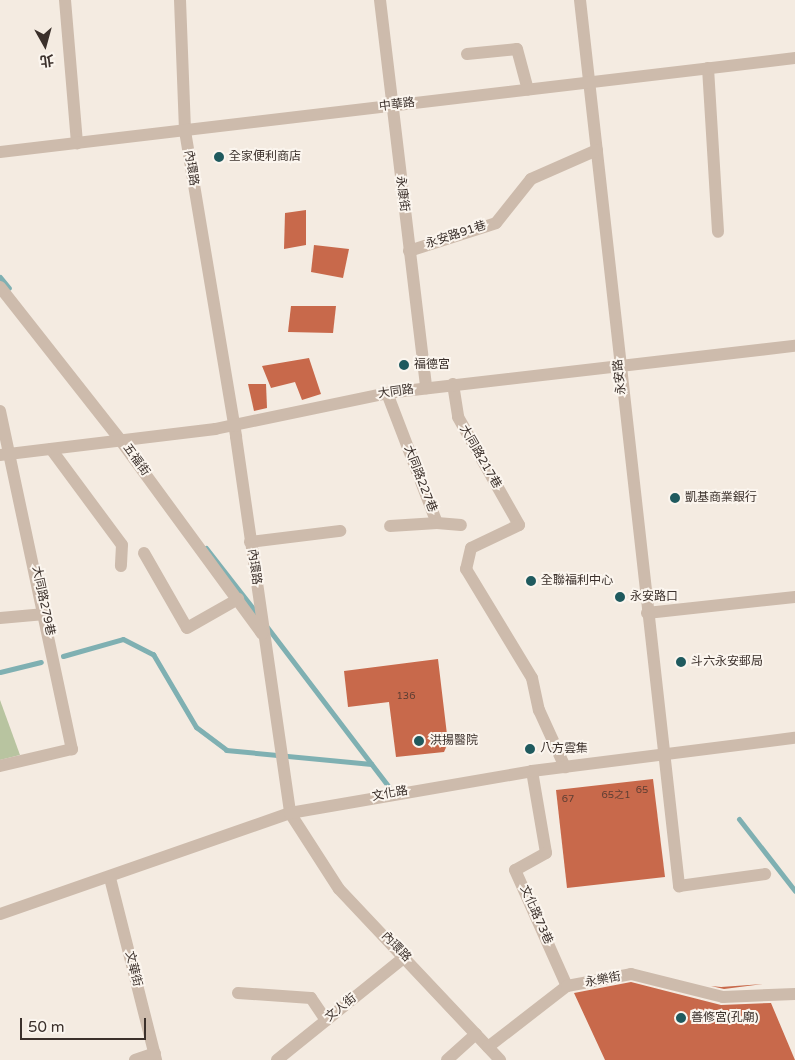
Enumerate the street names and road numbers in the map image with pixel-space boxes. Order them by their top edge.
street label: 中華路 [378,96,416,114]
street label: 內環路 [181,149,201,187]
street label: 永康街 [393,175,411,213]
street label: 永安路91巷 [424,218,488,252]
street label: 永安路 [611,358,629,396]
street label: 大同路 [377,382,415,402]
street label: 大同路217巷 [456,423,504,491]
street label: 五福街 [120,441,152,479]
street label: 大同路227巷 [401,443,439,515]
street label: 內環路 [244,548,264,586]
street label: 大同路279巷 [29,565,57,637]
street label: 文化路 [371,784,409,804]
street label: 文化路73巷 [517,883,555,947]
street label: 內環路 [378,929,414,965]
street label: 文華街 [122,950,144,988]
street label: 永樂街 [584,970,622,990]
street label: 文人街 [322,991,360,1025]

